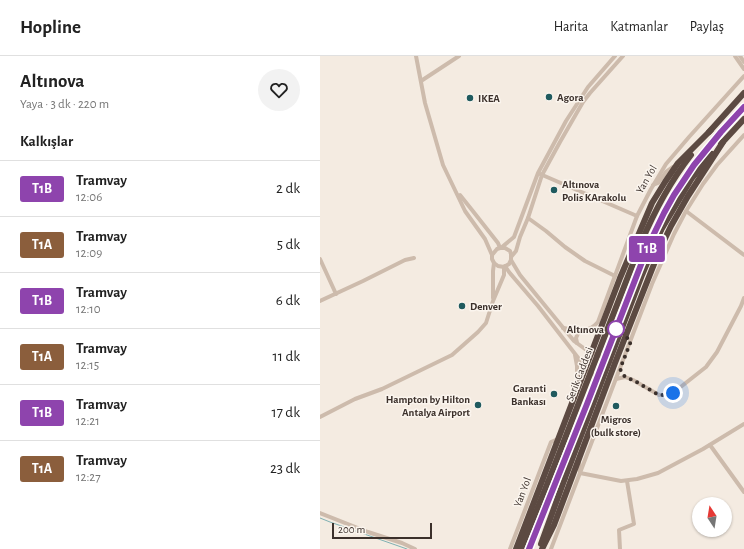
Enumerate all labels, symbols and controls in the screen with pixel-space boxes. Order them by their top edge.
text: Hopline [20,18,81,37]
text: Harita [554,20,588,34]
text: Katmanlar [610,20,668,34]
text: Paylaş [690,20,724,34]
button: heart [258,69,300,111]
text: Altınova [20,72,85,91]
marker: Agora [544,92,554,102]
place label: Agora [557,92,584,103]
marker: IKEA [465,93,475,103]
place label: IKEA [478,93,500,104]
text: Yaya · 3 dk · 220 m [20,98,109,111]
text: Kalkışlar [20,134,73,149]
street label: Yan Yol [634,163,659,195]
text: Tramvay [76,173,127,188]
place label: Altınova Polis KArakolu [562,179,626,203]
text: 2 dk [276,181,300,196]
text: T1B [32,182,52,196]
marker: Altınova Polis KArakolu [549,185,559,195]
text: 12:06 [76,191,102,204]
text: Tramvay [76,229,127,244]
line badge: T1B [624,236,670,262]
text: 5 dk [277,237,300,252]
text: T1A [32,238,52,252]
text: T1B [637,242,657,256]
text: 12:09 [76,247,102,260]
text: Tramvay [76,285,127,300]
text: 6 dk [276,293,300,308]
text: T1B [32,294,52,308]
marker: Denver [457,301,467,311]
place label: Denver [470,301,502,312]
text: 12:10 [76,303,101,316]
marker: Altınova [607,320,625,338]
place label: Altınova [567,324,605,335]
text: Tramvay [76,341,127,356]
street label: Serik Caddesi [564,346,595,403]
text: 11 dk [273,349,300,364]
text: T1A [32,350,52,364]
text: 12:15 [76,359,99,372]
place label: Garanti Bankası [511,383,546,407]
your location [663,383,683,403]
marker: Garanti Bankası [549,389,559,399]
place label: Hampton by Hilton Antalya Airport [386,394,470,418]
text: Tramvay [76,397,127,412]
marker: Hampton by Hilton Antalya Airport [473,400,483,410]
marker: Migros (bulk store) [611,401,621,411]
text: 17 dk [271,405,300,420]
text: T1B [32,406,52,420]
place label: Migros (bulk store) [591,414,641,438]
text: 12:21 [76,415,100,428]
text: Tramvay [76,453,127,468]
text: 23 dk [270,461,300,476]
text: T1A [32,462,52,476]
text: 12:27 [76,471,101,484]
street label: Yan Yol [512,476,533,509]
north arrow [692,497,732,537]
map controls [692,497,732,537]
scale bar [332,521,432,540]
text: 200 m [338,524,365,535]

